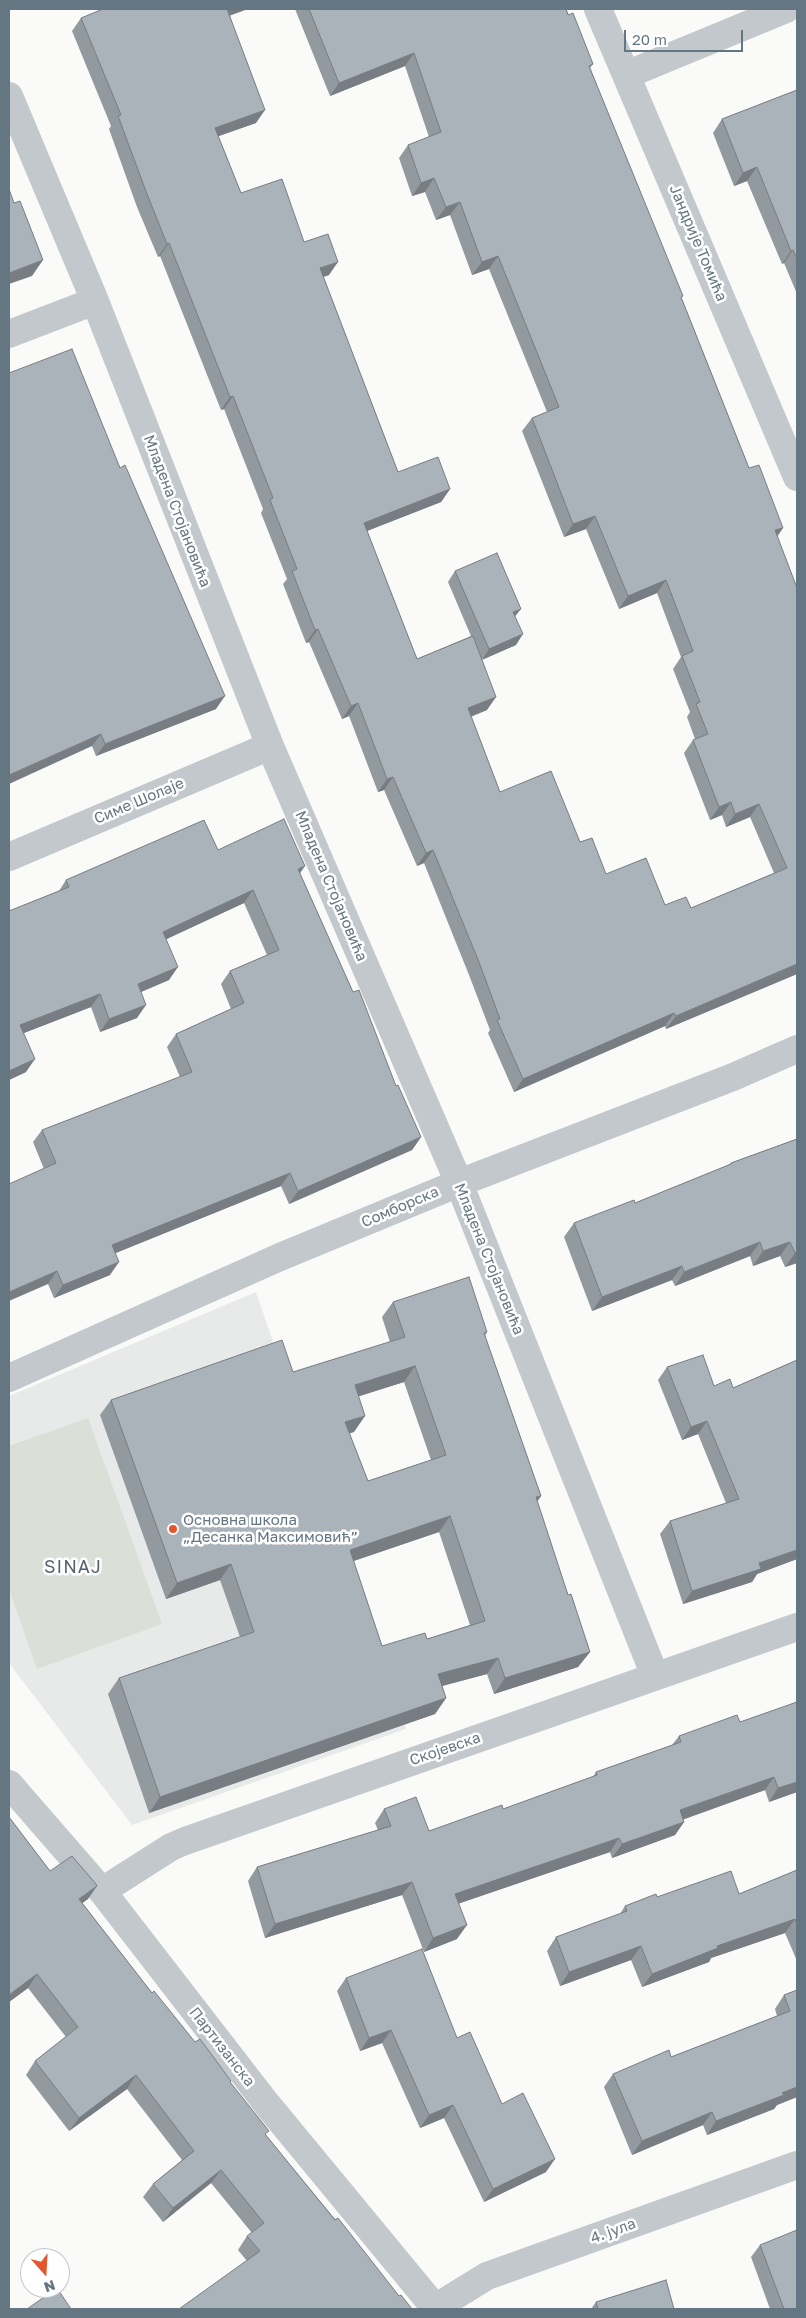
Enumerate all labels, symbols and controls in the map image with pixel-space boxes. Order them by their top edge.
scale bar [626,20,745,52]
text: 20 m [632,30,667,48]
street label: Јандрије Томића [665,182,731,304]
street label: Младена Стојановића [140,432,214,590]
street label: Симе Шолаје [91,774,187,828]
street label: Младена Стојановића [291,808,371,964]
street label: Младена Стојановића [450,1181,528,1337]
street label: Сомборска [359,1183,441,1231]
place label: Основна школа „Десанка Максимовић” [183,1511,358,1546]
marker: Основна школа „Десанка Максимовић” [167,1523,179,1535]
district label: SINAJ [43,1556,103,1578]
street label: Скојевска [407,1728,483,1770]
street label: Партизанска [185,2004,259,2090]
street label: 4. јула [588,2215,638,2247]
north arrow [20,2248,70,2298]
text: N [42,2277,58,2296]

